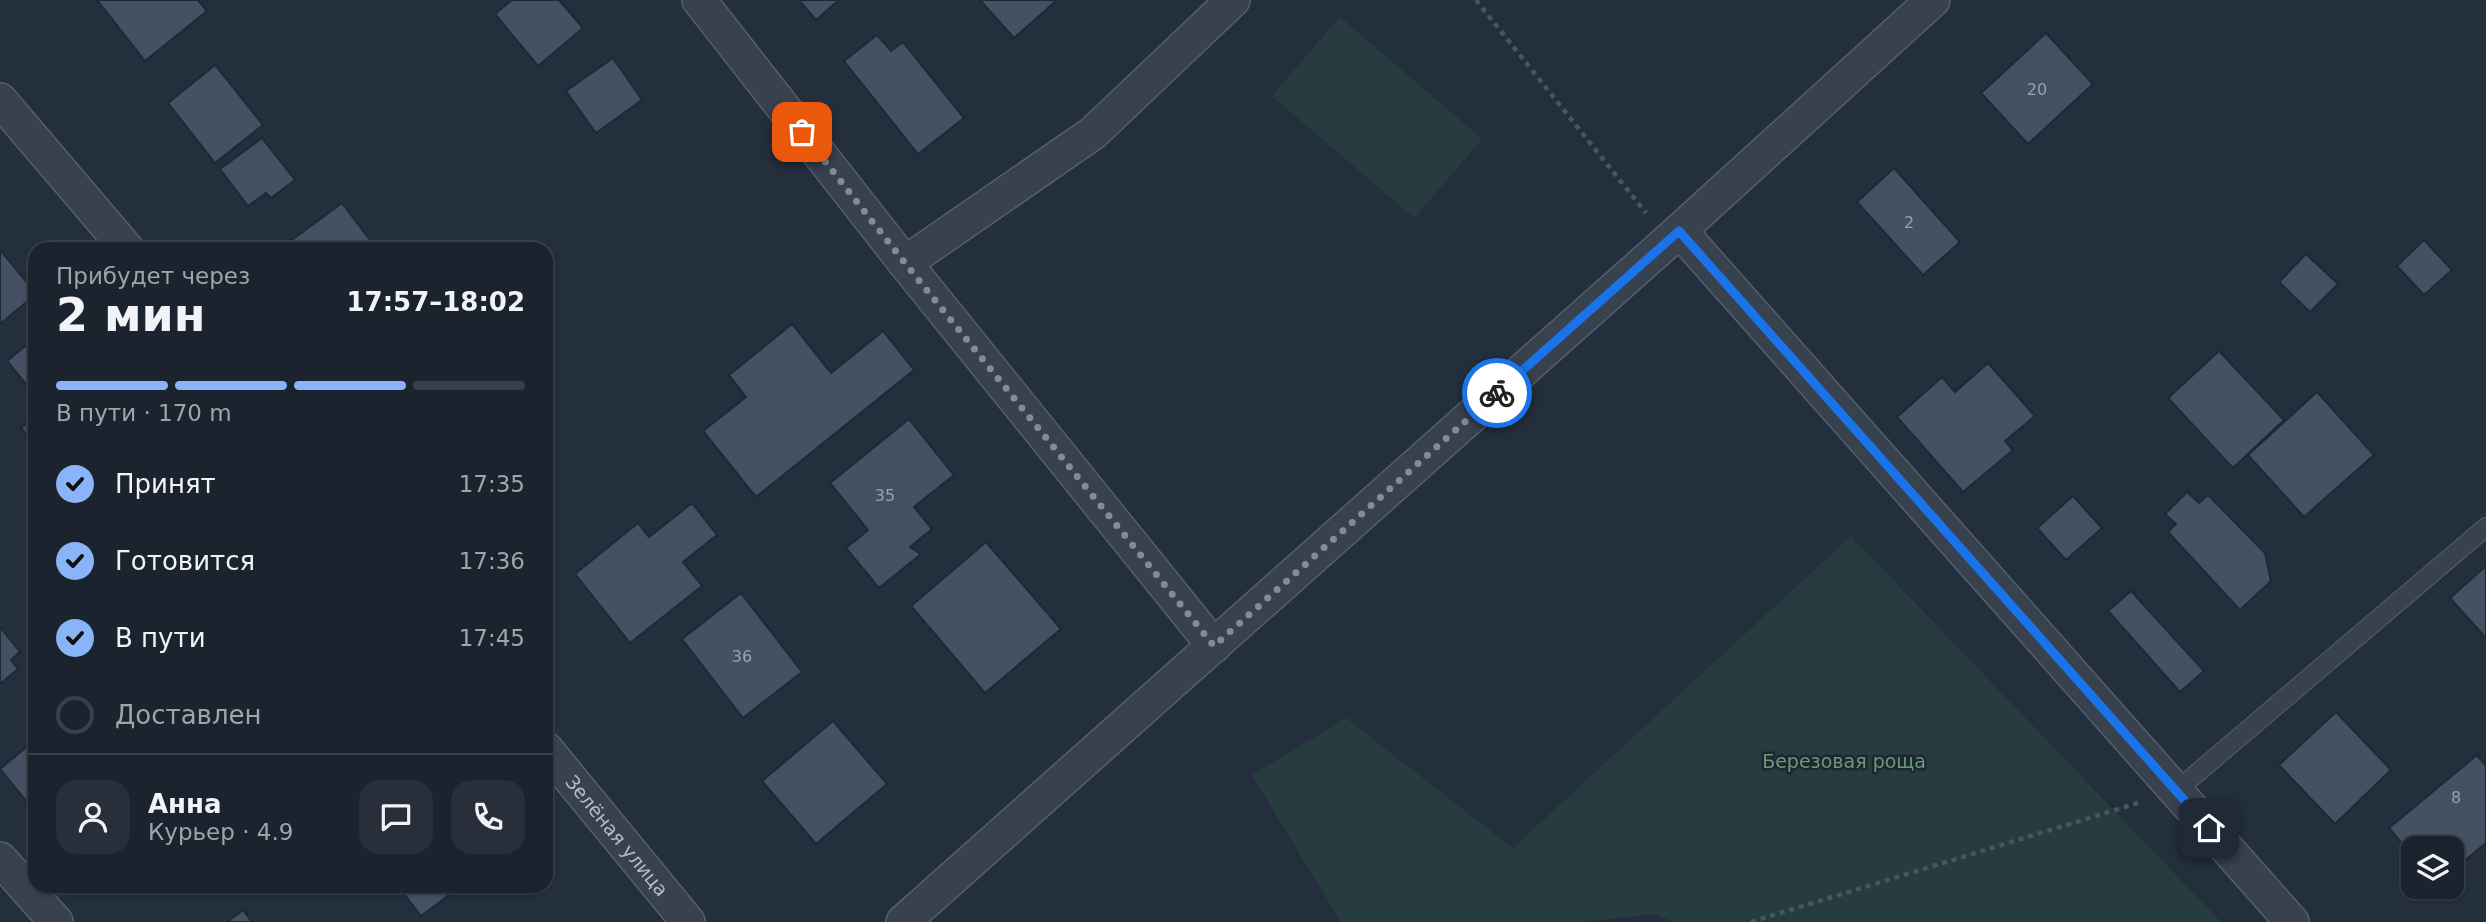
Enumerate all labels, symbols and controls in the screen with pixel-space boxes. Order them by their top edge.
house number: 20 [2027,80,2047,99]
pin [772,102,832,162]
icon: bag [783,113,821,151]
house number: 2 [1904,213,1914,232]
text: Прибудет через [56,263,250,289]
text: 17:57–18:02 [346,287,525,317]
text: 2 мин [56,288,206,342]
courier [1462,358,1532,428]
icon: bike [1478,374,1516,412]
text: В пути · 170 m [56,400,232,426]
icon: check [56,465,94,503]
text: Принят [115,469,216,499]
text: 17:35 [459,471,525,497]
house number: 35 [875,486,895,505]
icon: check [56,542,94,580]
text: Готовится [115,546,255,576]
text: 17:36 [459,548,525,574]
icon: check [56,619,94,657]
text: В пути [115,623,206,653]
text: 17:45 [459,625,525,651]
house number: 36 [732,647,752,666]
text: Доставлен [115,700,262,730]
park label: Березовая роща [1762,750,1926,772]
street label: Зелёная улица [561,771,673,900]
button: person [56,780,130,854]
button: chat [359,780,433,854]
button: phone [451,780,525,854]
house number: 8 [2451,788,2461,807]
text: Анна [148,789,222,819]
pin [2179,798,2239,858]
icon: home [2190,809,2228,847]
text: Курьер · 4.9 [148,819,293,845]
map controls [2401,836,2464,899]
button: layers [2401,836,2464,899]

